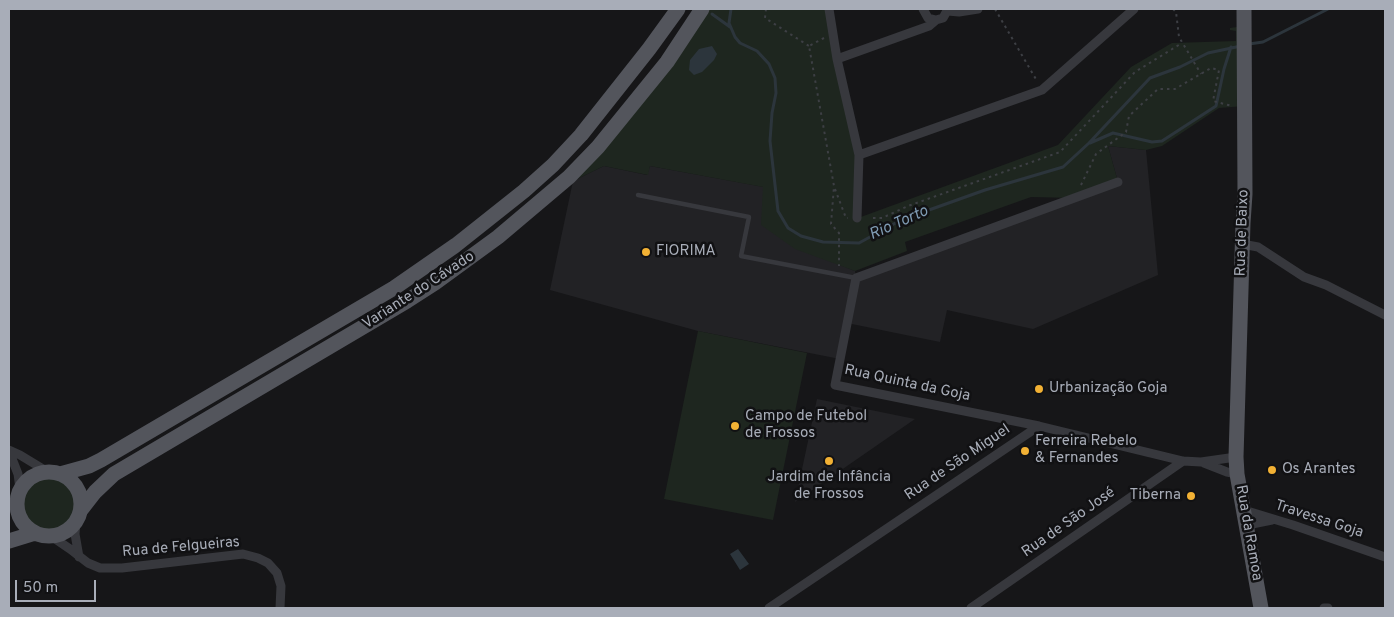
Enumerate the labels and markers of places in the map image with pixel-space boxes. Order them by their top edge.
place label: FIORIMA [656,243,716,261]
marker: FIORIMA [640,246,652,258]
place label: Urbanização Goja [1049,380,1167,398]
marker: Urbanização Goja [1033,383,1045,395]
place label: Campo de Futebol de Frossos [745,408,867,443]
marker: Campo de Futebol de Frossos [729,420,741,432]
place label: Ferreira Rebelo & Fernandes [1035,433,1137,468]
marker: Ferreira Rebelo & Fernandes [1019,445,1031,457]
marker: Jardim de Infância de Frossos [823,455,835,467]
place label: Os Arantes [1282,461,1356,479]
marker: Os Arantes [1266,464,1278,476]
place label: Jardim de Infância de Frossos [767,469,891,504]
place label: Tiberna [1129,487,1181,505]
marker: Tiberna [1185,490,1197,502]

